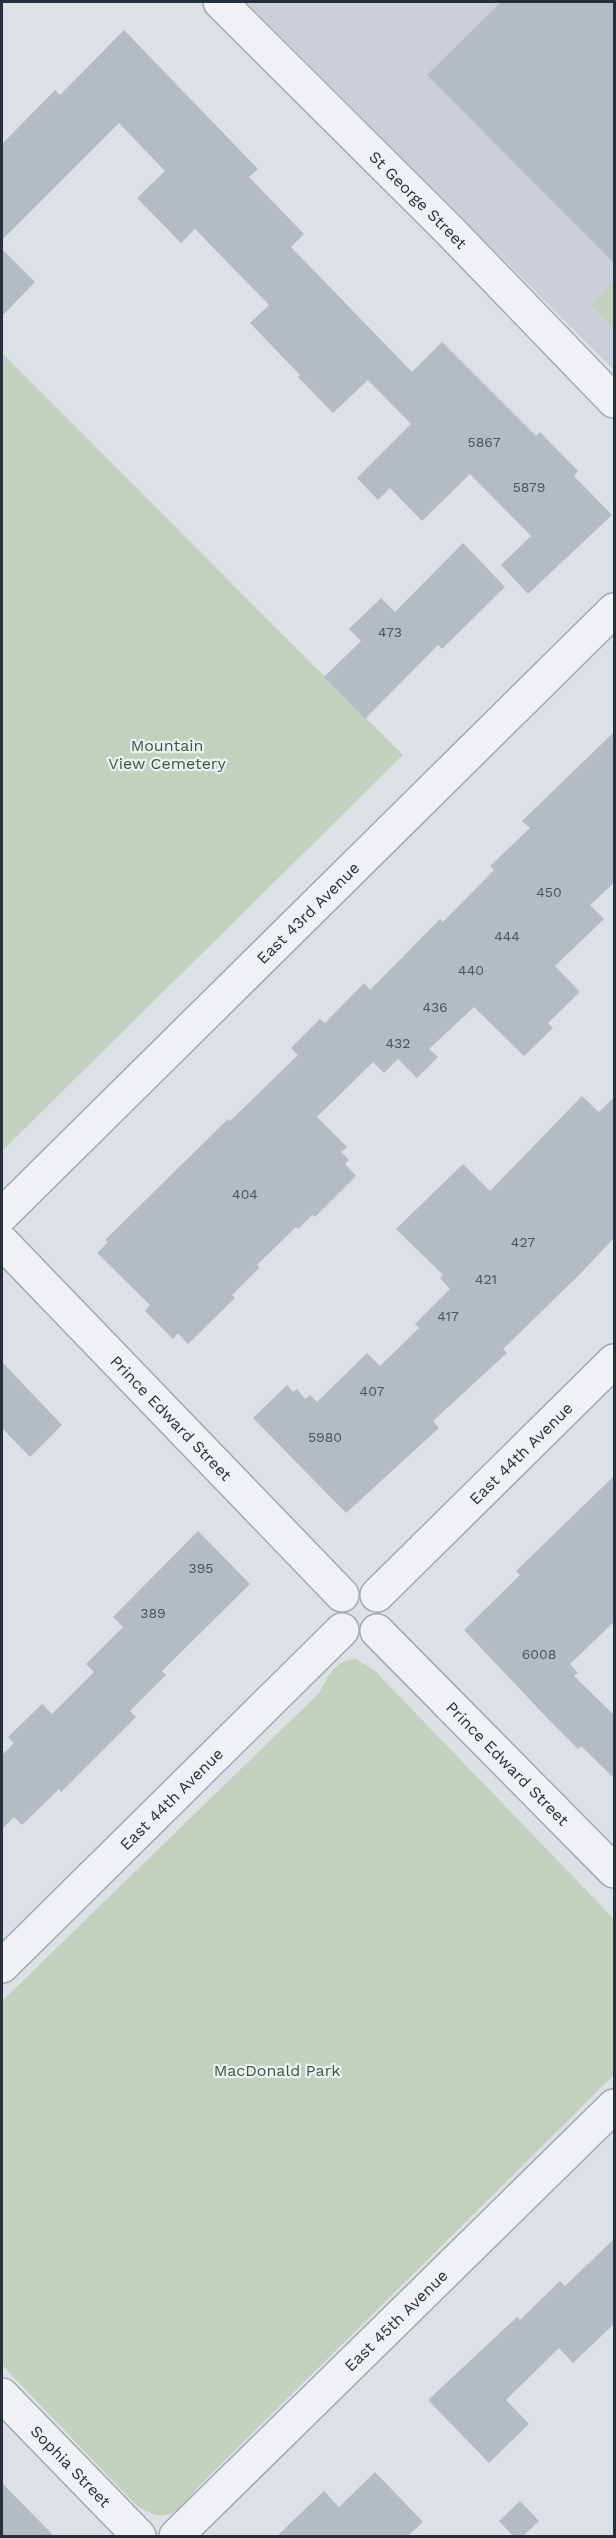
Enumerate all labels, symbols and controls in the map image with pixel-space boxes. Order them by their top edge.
street label: St George Street [365,147,471,253]
house number: 5867 [468,434,501,450]
house number: 5879 [513,479,545,495]
house number: 473 [378,624,402,640]
park label: Mountain View Cemetery [108,736,226,773]
street label: East 43rd Avenue [253,858,363,968]
house number: 450 [536,884,562,900]
house number: 444 [494,928,520,944]
house number: 440 [458,962,484,978]
house number: 436 [422,999,448,1015]
house number: 432 [386,1035,410,1051]
house number: 404 [232,1186,258,1202]
house number: 427 [511,1234,535,1250]
house number: 421 [475,1271,497,1287]
house number: 417 [437,1308,459,1324]
street label: Prince Edward Street [106,1352,236,1485]
house number: 407 [360,1383,385,1399]
street label: East 44th Avenue [465,1398,577,1509]
house number: 5980 [308,1429,342,1445]
house number: 395 [189,1560,213,1576]
house number: 389 [140,1605,166,1621]
house number: 6008 [522,1646,556,1662]
street label: Prince Edward Street [442,1698,573,1830]
street label: East 44th Avenue [116,1744,227,1854]
park label: MacDonald Park [214,2061,340,2080]
street label: East 45th Avenue [341,2266,452,2375]
street label: Sophia Street [27,2422,115,2511]

